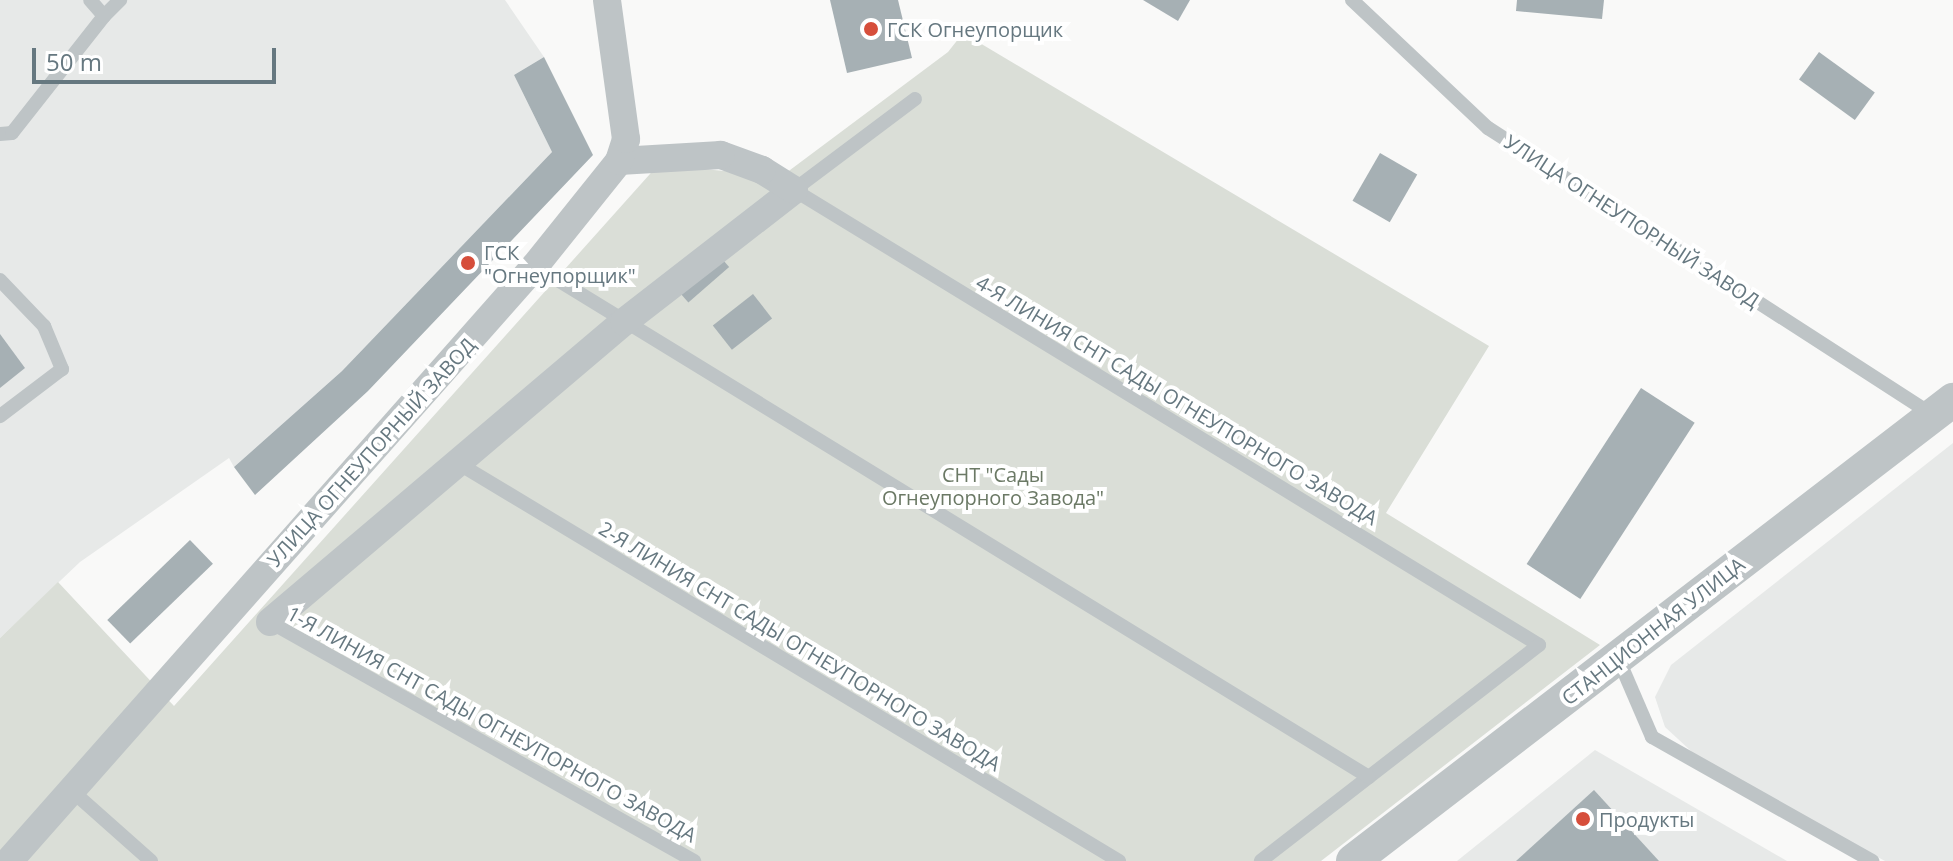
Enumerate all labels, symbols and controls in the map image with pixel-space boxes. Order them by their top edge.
place label: ГСК Огнеупорщик [887,17,1063,41]
marker: ГСК Огнеупорщик [862,20,880,38]
scale bar [36,32,280,82]
text: 50 m [46,45,102,78]
street label: УЛИЦА ОГНЕУПОРНЫЙ ЗАВОД [1500,129,1764,313]
place label: ГСК "Огнеупорщик" [484,240,636,287]
marker: ГСК "Огнеупорщик" [459,254,477,272]
street label: 4-Я ЛИНИЯ СНТ САДЫ ОГНЕУПОРНОГО ЗАВОДА [972,270,1382,530]
street label: УЛИЦА ОГНЕУПОРНЫЙ ЗАВОД [262,333,480,571]
park label: СНТ "Сады Огнеупорного Завода" [882,463,1104,510]
street label: 2-Я ЛИНИЯ СНТ САДЫ ОГНЕУПОРНОГО ЗАВОДА [595,516,1005,776]
street label: СТАНЦИОННАЯ УЛИЦА [1557,552,1749,710]
street label: 1-Я ЛИНИЯ СНТ САДЫ ОГНЕУПОРНОГО ЗАВОДА [283,601,701,847]
place label: Продукты [1599,807,1694,831]
marker: Продукты [1574,810,1592,828]

